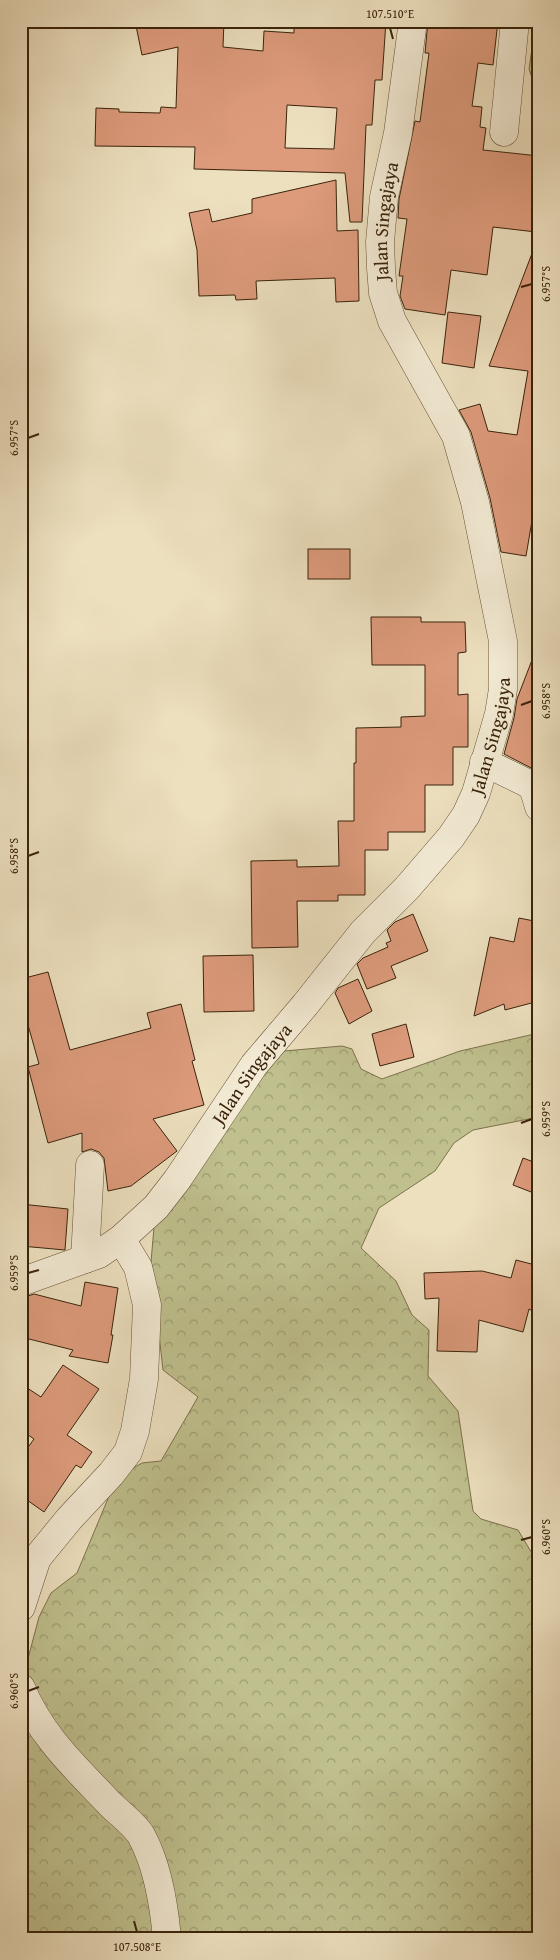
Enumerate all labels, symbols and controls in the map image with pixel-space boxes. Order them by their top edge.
text: 107.510°E [366,5,414,22]
street label: Jalan Singajaya [366,159,405,284]
text: 6.957°S [537,266,554,302]
text: 6.957°S [5,420,22,456]
street label: Jalan Singajaya [462,677,517,800]
text: 6.958°S [537,683,554,719]
text: 6.958°S [5,838,22,874]
street label: Jalan Singajaya [203,1017,298,1131]
text: 6.959°S [537,1101,554,1137]
text: 6.959°S [5,1255,22,1291]
text: 6.960°S [537,1519,554,1555]
text: 6.960°S [5,1673,22,1709]
text: 107.508°E [113,1938,161,1955]

